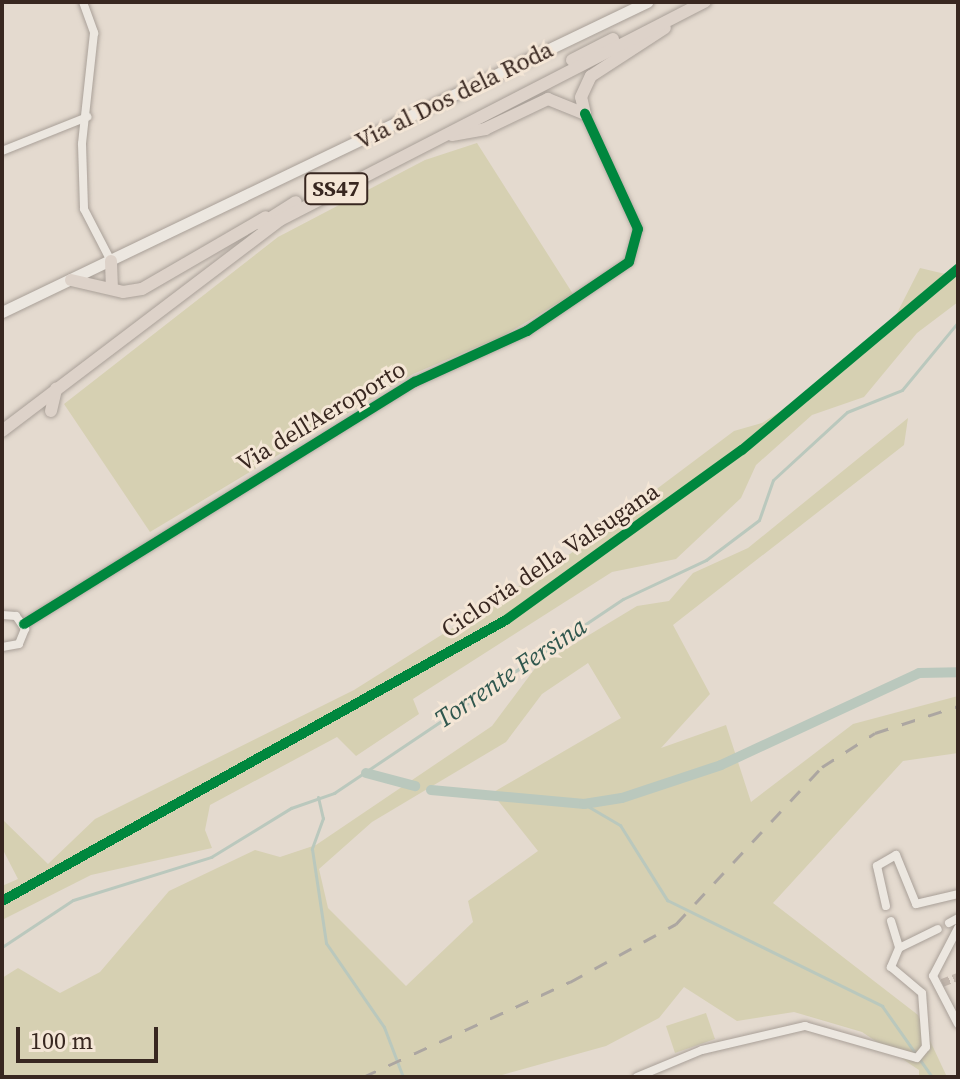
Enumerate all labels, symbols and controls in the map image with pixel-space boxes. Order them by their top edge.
street label: Via al Dos dela Roda [351,35,557,155]
road number: SS47 [304,171,368,207]
street label: Via dell'Aeroporto [232,354,410,478]
street label: Ciclovia della Valsugana [435,476,665,644]
water label: Torrente Fersina [429,611,593,735]
scale bar [20,1011,162,1061]
text: 100 m [30,1024,93,1057]

